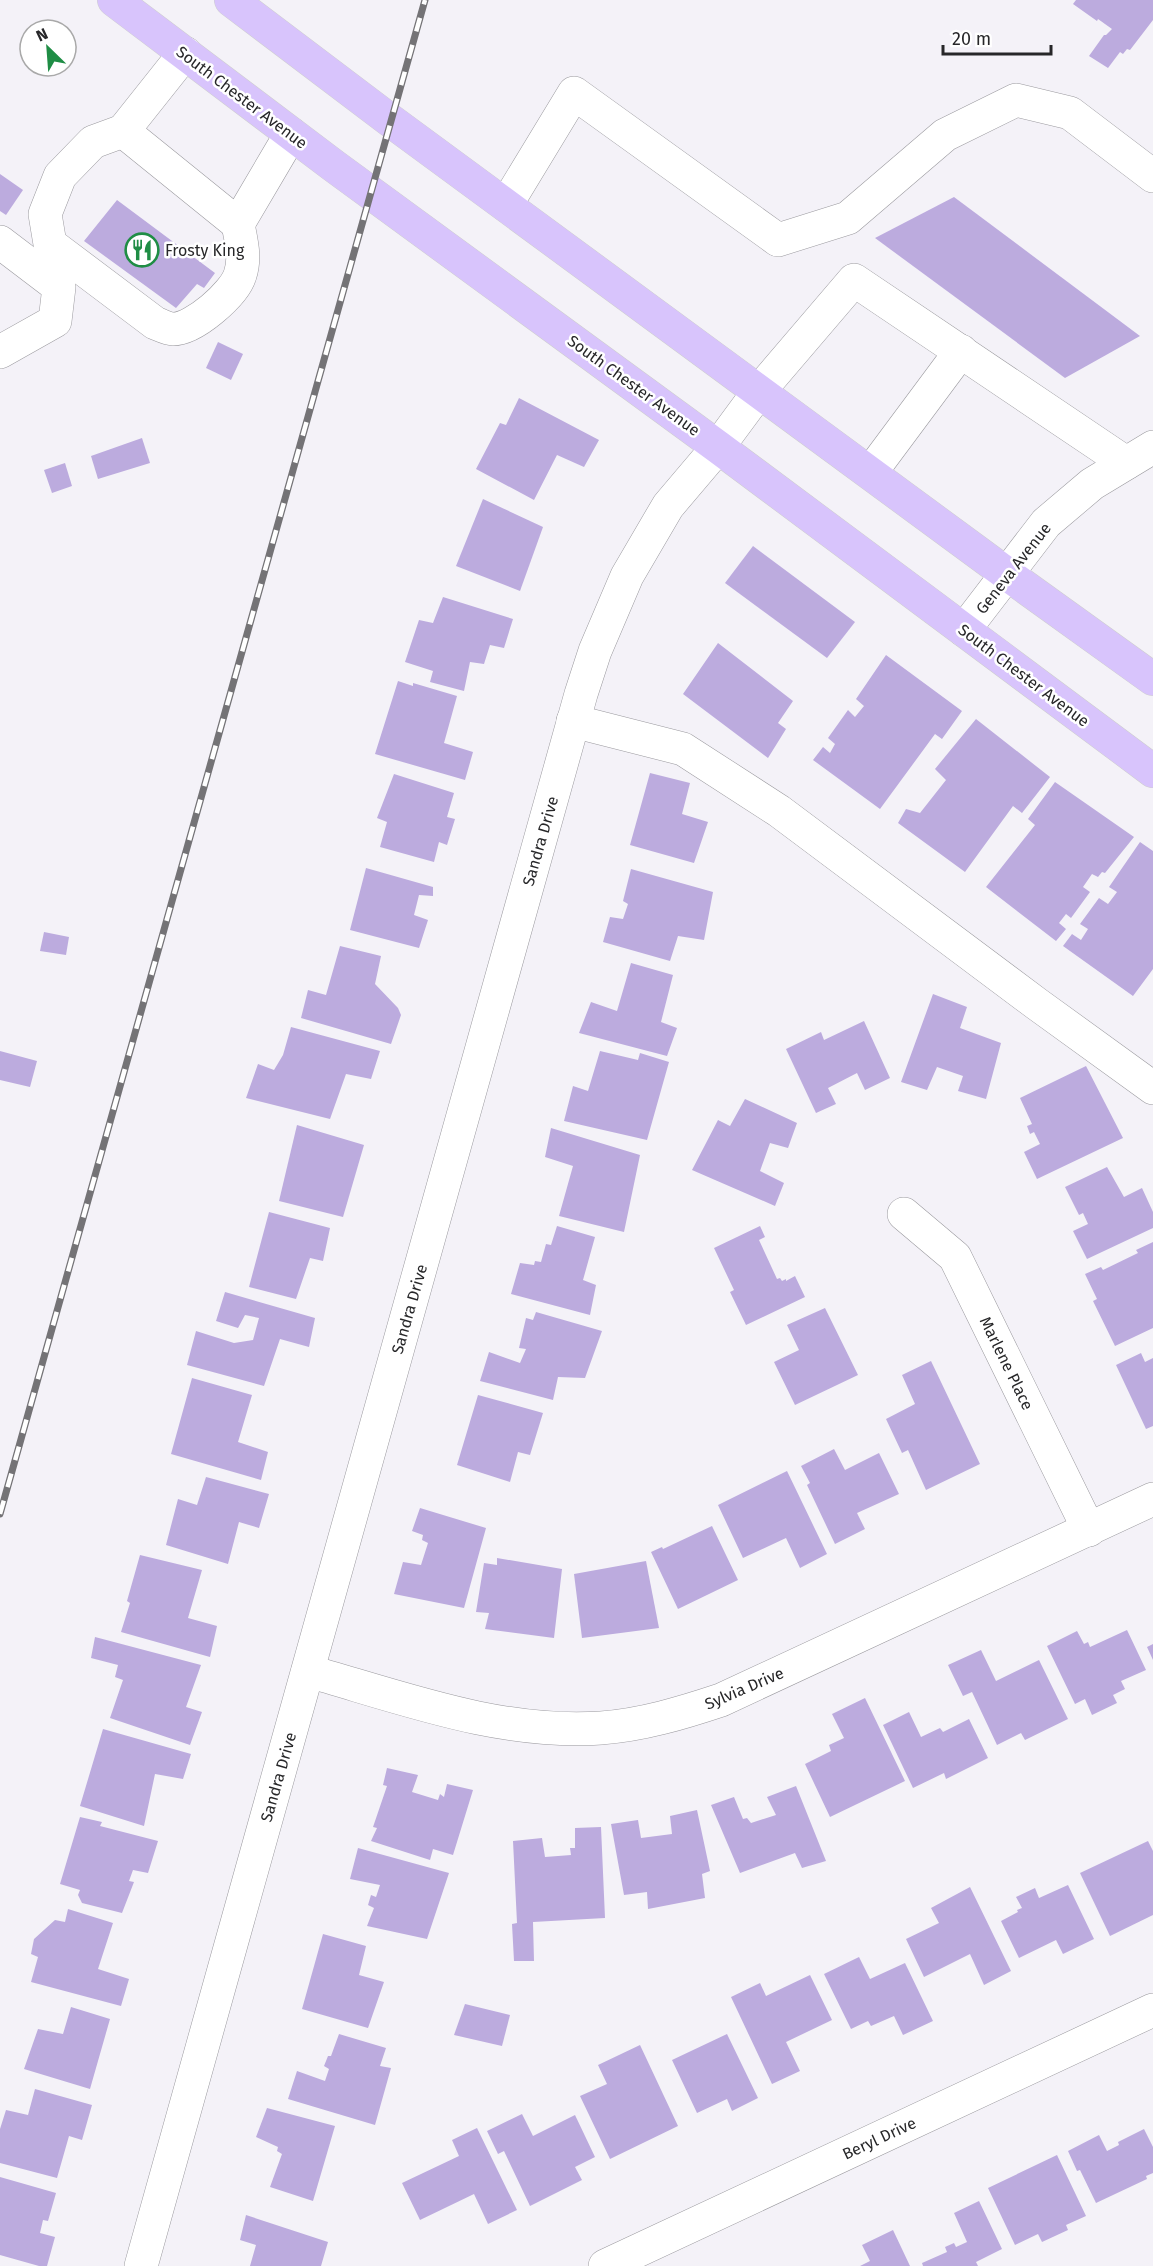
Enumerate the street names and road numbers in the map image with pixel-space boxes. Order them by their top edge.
street label: South Chester Avenue [173,42,311,153]
street label: South Chester Avenue [564,331,704,440]
street label: Geneva Avenue [972,519,1055,618]
street label: South Chester Avenue [955,620,1093,731]
street label: Sandra Drive [519,794,562,888]
street label: Sandra Drive [388,1262,431,1356]
street label: Marlene Place [976,1313,1037,1413]
street label: Sylvia Drive [702,1663,786,1714]
street label: Sandra Drive [257,1730,300,1824]
street label: Beryl Drive [839,2113,919,2164]

